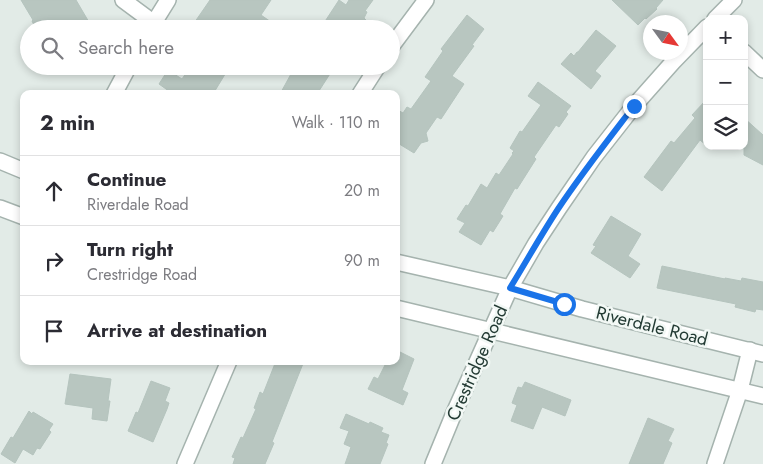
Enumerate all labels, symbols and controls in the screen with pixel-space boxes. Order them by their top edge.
north arrow [643,15,688,60]
map controls [703,15,748,150]
button: + [703,15,748,60]
search box [20,20,400,75]
icon: search [38,34,66,62]
text: Search here [78,34,174,61]
button: − [703,60,748,105]
route end [623,95,646,118]
button: layers [703,105,748,150]
text: 2 min [40,108,95,138]
text: Walk · 110 m [292,111,380,134]
text: Continue [87,166,166,193]
icon: ahead [40,177,68,205]
text: 20 m [344,179,380,202]
text: Riverdale Road [87,193,189,216]
text: Turn right [87,236,173,263]
icon: right [40,247,68,275]
text: 90 m [344,249,380,272]
text: Crestridge Road [87,263,197,286]
route start [553,293,576,316]
street label: Riverdale Road [593,300,711,352]
street label: Crestridge Road [440,301,514,425]
icon: arrive [40,317,68,345]
text: Arrive at destination [87,317,267,344]

